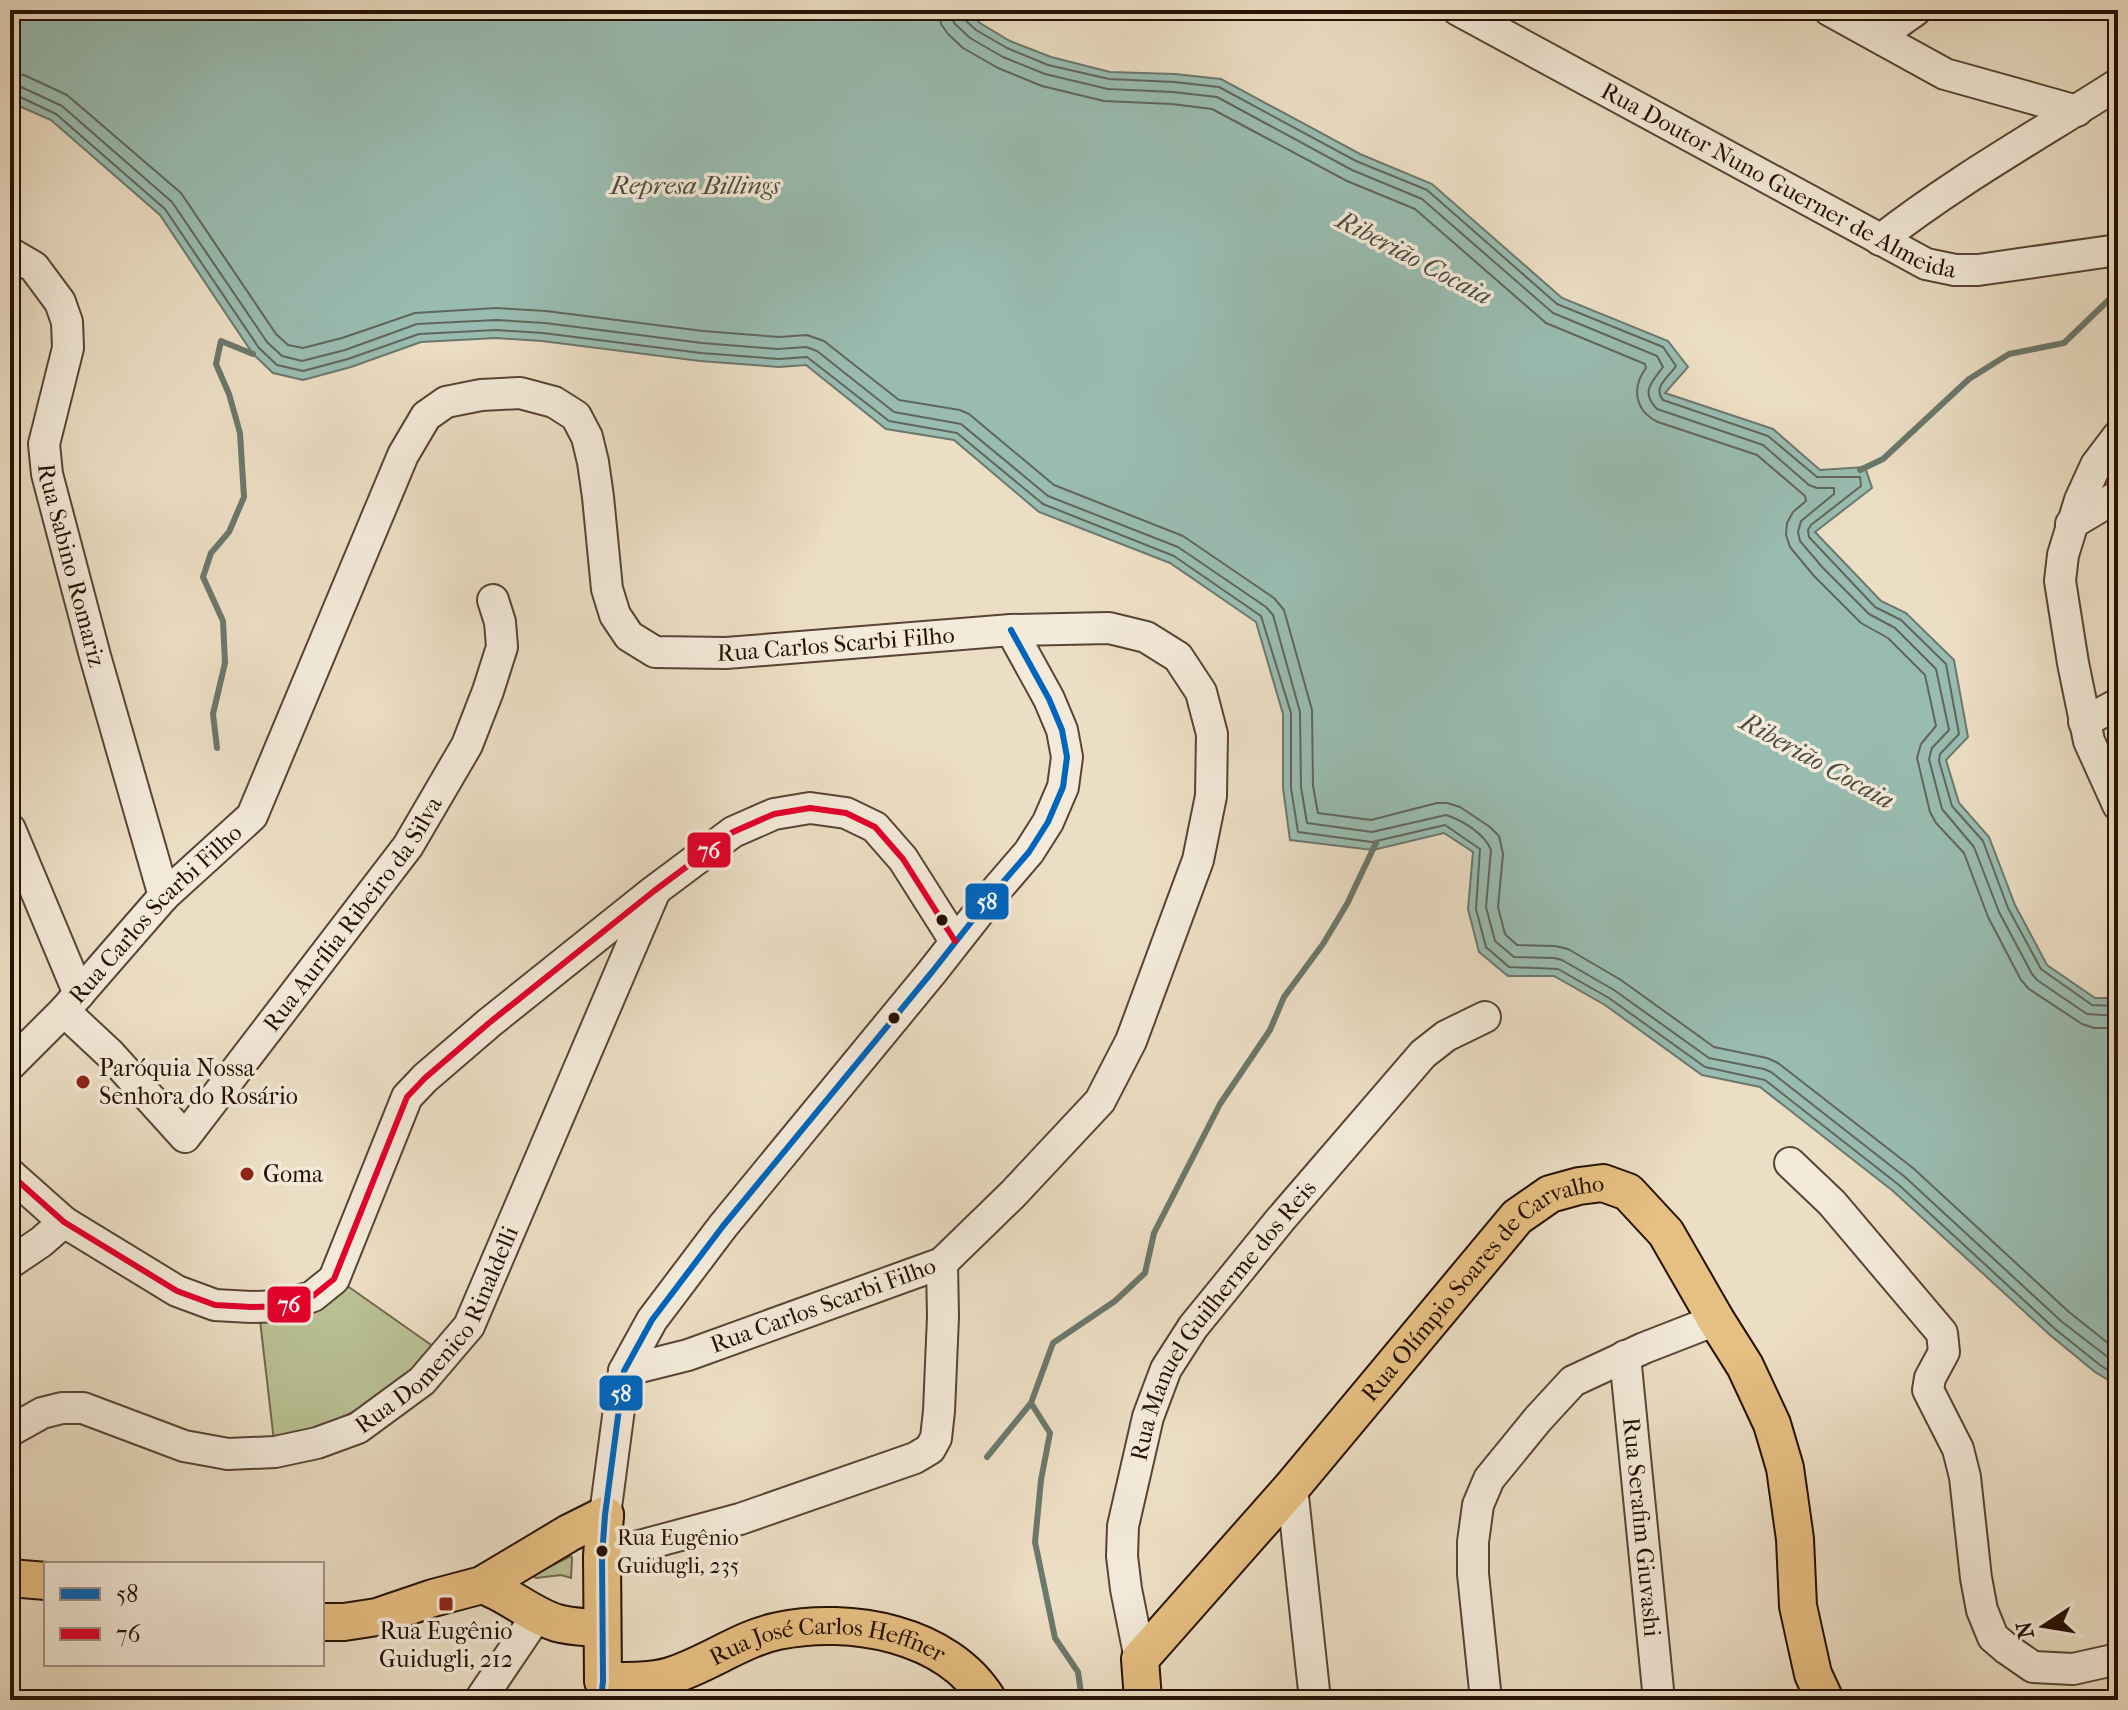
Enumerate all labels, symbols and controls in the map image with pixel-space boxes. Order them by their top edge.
street label: Rua Doutor Nuno Guerner de Almeida [1596,76,1960,284]
water label: Represa Billings [608,170,781,201]
water label: Riberião Cocaia [1330,203,1497,312]
street label: Rua Sabino Romariz [32,462,112,671]
street label: Rua Carlos Scarbi Filho [717,621,956,667]
water label: Riberião Cocaia [1733,705,1899,816]
street label: Rua Aurília Ribeiro da Silva [257,791,448,1037]
street label: Rua Carlos Scarbi Filho [63,818,248,1009]
line badge: 76 [686,831,732,869]
text: 76 [697,838,721,864]
line badge: 58 [964,882,1010,921]
text: 58 [977,889,997,915]
unlabelled marker [934,912,950,928]
unlabelled marker [886,1010,902,1026]
place label: Paróquia Nossa Senhora do Rosário [99,1054,298,1110]
marker: Paróquia Nossa Senhora do Rosário [74,1073,92,1091]
place label: Goma [263,1160,324,1188]
marker: Goma [238,1165,256,1183]
street label: Rua Olímpio Soares de Carvalho [1355,1169,1606,1407]
street label: Rua Manuel Guilherme dos Reis [1124,1174,1322,1463]
street label: Rua Domenico Rinaldelli [350,1222,524,1439]
street label: Rua Carlos Scarbi Filho [706,1251,940,1359]
line badge: 76 [266,1285,312,1324]
text: 76 [277,1292,301,1318]
line badge: 58 [598,1374,644,1412]
text: 58 [611,1381,631,1407]
street label: Rua Serafim Giuvashi [1617,1416,1667,1638]
place label: Rua Eugênio Guidugli, 235 [617,1525,739,1579]
marker: Rua Eugênio Guidugli, 235 [594,1543,610,1559]
legend [44,1562,324,1666]
text: 58 [116,1580,138,1608]
north arrow [2004,1586,2084,1666]
marker: Rua Eugênio Guidugli, 212 [437,1595,455,1613]
text: Rua José Carlos Heffner [705,1612,951,1671]
place label: Rua Eugênio Guidugli, 212 [379,1617,513,1673]
text: N [2011,1619,2040,1641]
text: 76 [116,1620,142,1648]
street label: Rua José Carlos Heffner [704,1649,948,1677]

